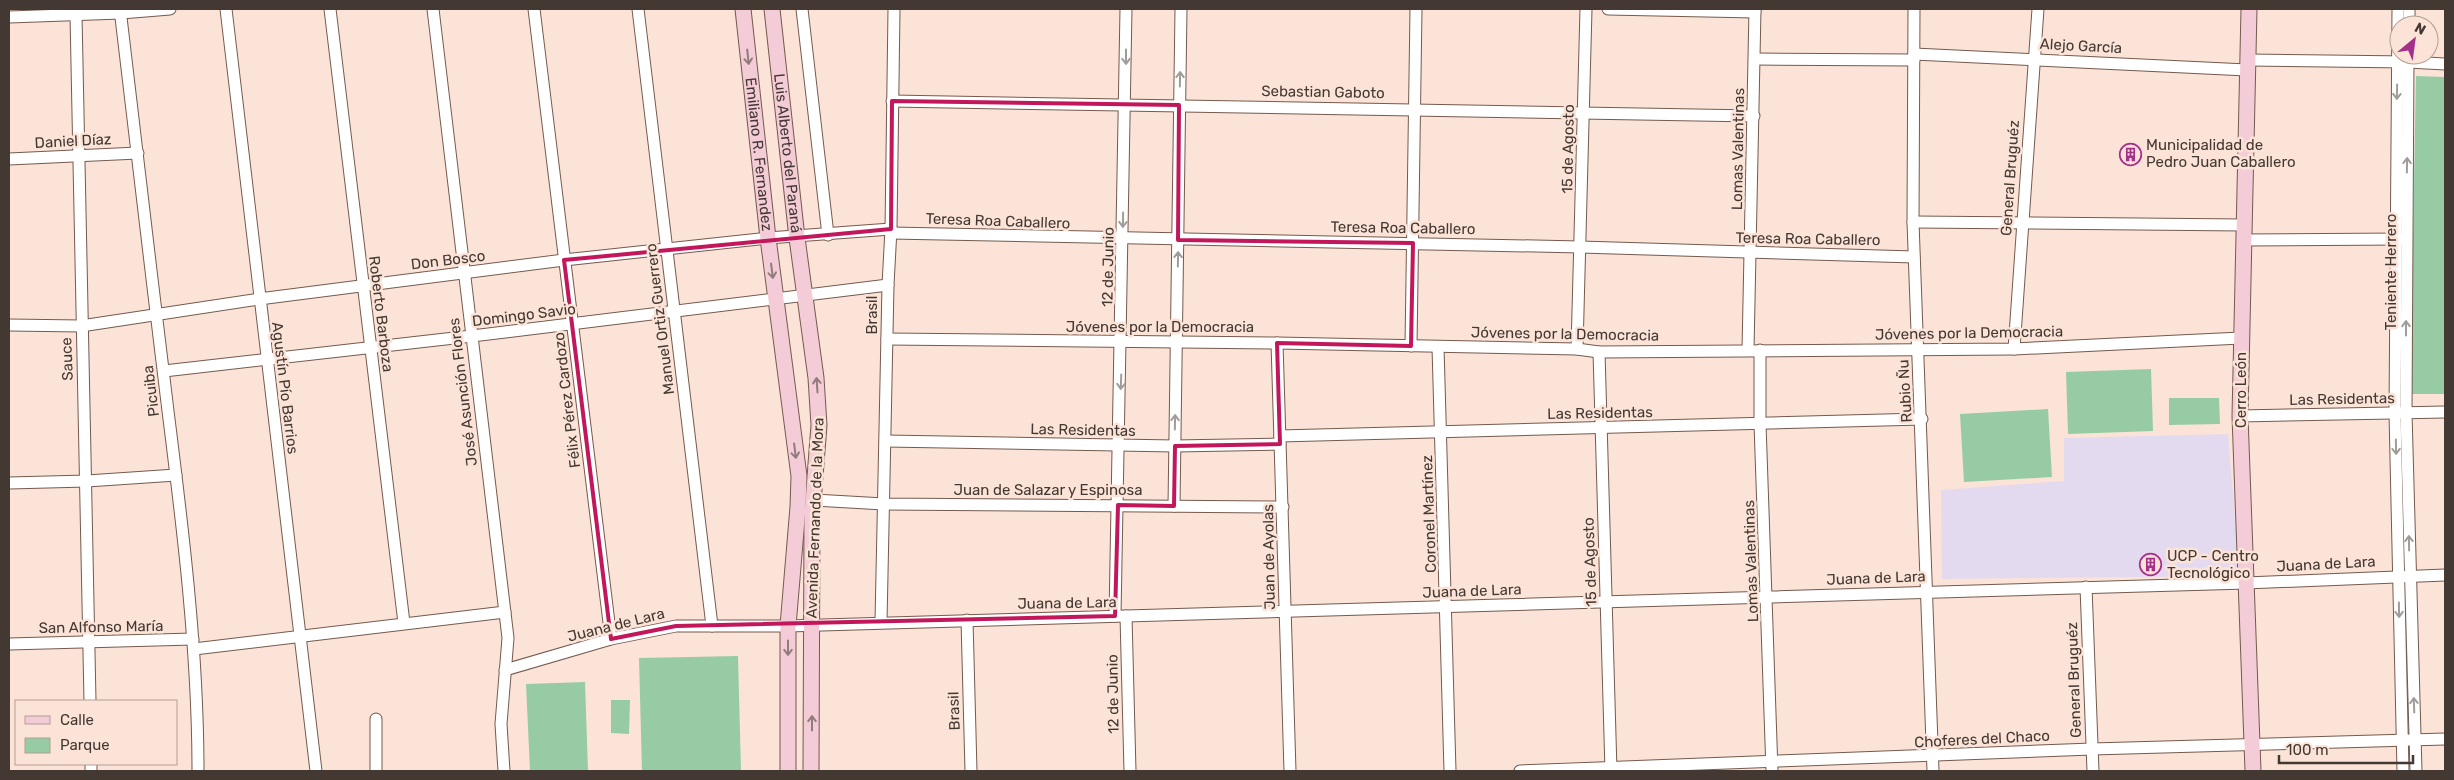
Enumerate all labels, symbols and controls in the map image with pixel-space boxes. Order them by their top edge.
north arrow [2389,15,2439,65]
text: N [2412,19,2429,39]
street label: Alejo García [2039,35,2123,57]
one-way arrow [743,49,753,65]
one-way arrow [1121,49,1131,65]
street label: Luis Alberto del Paraná [770,72,805,234]
one-way arrow [1175,72,1185,88]
street label: Emiliano R. Fernandez [742,76,776,232]
street label: Sebastian Gaboto [1261,82,1385,102]
one-way arrow [2392,84,2402,100]
street label: Lomas Valentinas [1728,87,1748,210]
street label: 15 de Agosto [1558,104,1578,194]
street label: General Bruguéz [1997,119,2023,237]
street label: Daniel Díaz [34,130,112,152]
place label: Municipalidad de Pedro Juan Caballero [2146,136,2296,171]
building icon: Municipalidad de Pedro Juan Caballero [2118,142,2142,166]
one-way arrow [2402,157,2411,173]
street label: Teresa Roa Caballero [925,209,1071,233]
one-way arrow [1119,212,1128,228]
street label: Teniente Herrero [2382,214,2400,330]
street label: Teresa Roa Caballero [1330,218,1476,238]
street label: 12 de Junio [1098,227,1118,307]
street label: Teresa Roa Caballero [1735,229,1881,249]
street label: Manuel Ortiz Guerrero [642,242,678,396]
street label: Don Bosco [410,247,486,273]
one-way arrow [1173,252,1182,268]
street label: Roberto Barboza [365,255,397,373]
one-way arrow [767,263,777,279]
street label: Brasil [863,296,881,334]
street label: Domingo Savio [471,300,577,330]
street label: José Asunción Flores [445,317,481,467]
street label: Jóvenes por la Democracia [1066,318,1254,336]
one-way arrow [2401,320,2411,336]
street label: Agustín Pío Barrios [268,321,302,455]
street label: Jóvenes por la Democracia [1875,322,2063,344]
street label: Jóvenes por la Democracia [1471,323,1659,345]
street label: Félix Pérez Cardozo [550,331,584,469]
street label: Sauce [57,337,77,381]
street label: Cerro León [2232,352,2250,428]
street label: Rubio Ñu [1894,359,1916,423]
street label: Picuiba [139,364,163,418]
one-way arrow [1116,374,1125,390]
one-way arrow [812,378,821,394]
street label: Las Residentas [2289,389,2395,409]
street label: Las Residentas [1547,403,1653,423]
one-way arrow [1170,414,1180,430]
street label: Avenida Fernando de la Mora [802,417,828,619]
street label: Las Residentas [1030,420,1136,440]
one-way arrow [2391,439,2400,455]
one-way arrow [791,443,801,459]
street label: Coronel Martínez [1418,454,1440,573]
street label: Juan de Salazar y Espinosa [953,481,1143,499]
street label: Lomas Valentinas [1740,499,1762,622]
street label: Juan de Ayolas [1259,504,1279,610]
street label: 15 de Agosto [1579,517,1601,607]
one-way arrow [2404,535,2413,551]
place label: UCP - Centro Tecnológico [2167,547,2259,582]
street label: Juana de Lara [2276,552,2376,576]
building icon: UCP - Centro Tecnológico [2139,553,2163,577]
street label: Juana de Lara [1826,567,1926,589]
street label: Juana de Lara [1422,580,1522,602]
street label: Juana de Lara [1017,593,1117,613]
one-way arrow [2394,602,2404,618]
street label: Juana de Lara [566,604,666,646]
street label: San Alfonso María [38,617,164,637]
street label: General Bruguéz [2063,621,2085,738]
one-way arrow [783,640,793,656]
street label: 12 de Junio [1103,654,1123,734]
street label: Brasil [944,691,964,731]
one-way arrow [2409,697,2419,714]
legend [15,700,178,765]
text: Calle [60,711,94,729]
one-way arrow [807,715,817,731]
street label: Choferes del Chaco [1914,726,2050,752]
scale bar [2279,732,2413,764]
text: Parque [60,736,110,754]
text: 100 m [2286,741,2328,759]

